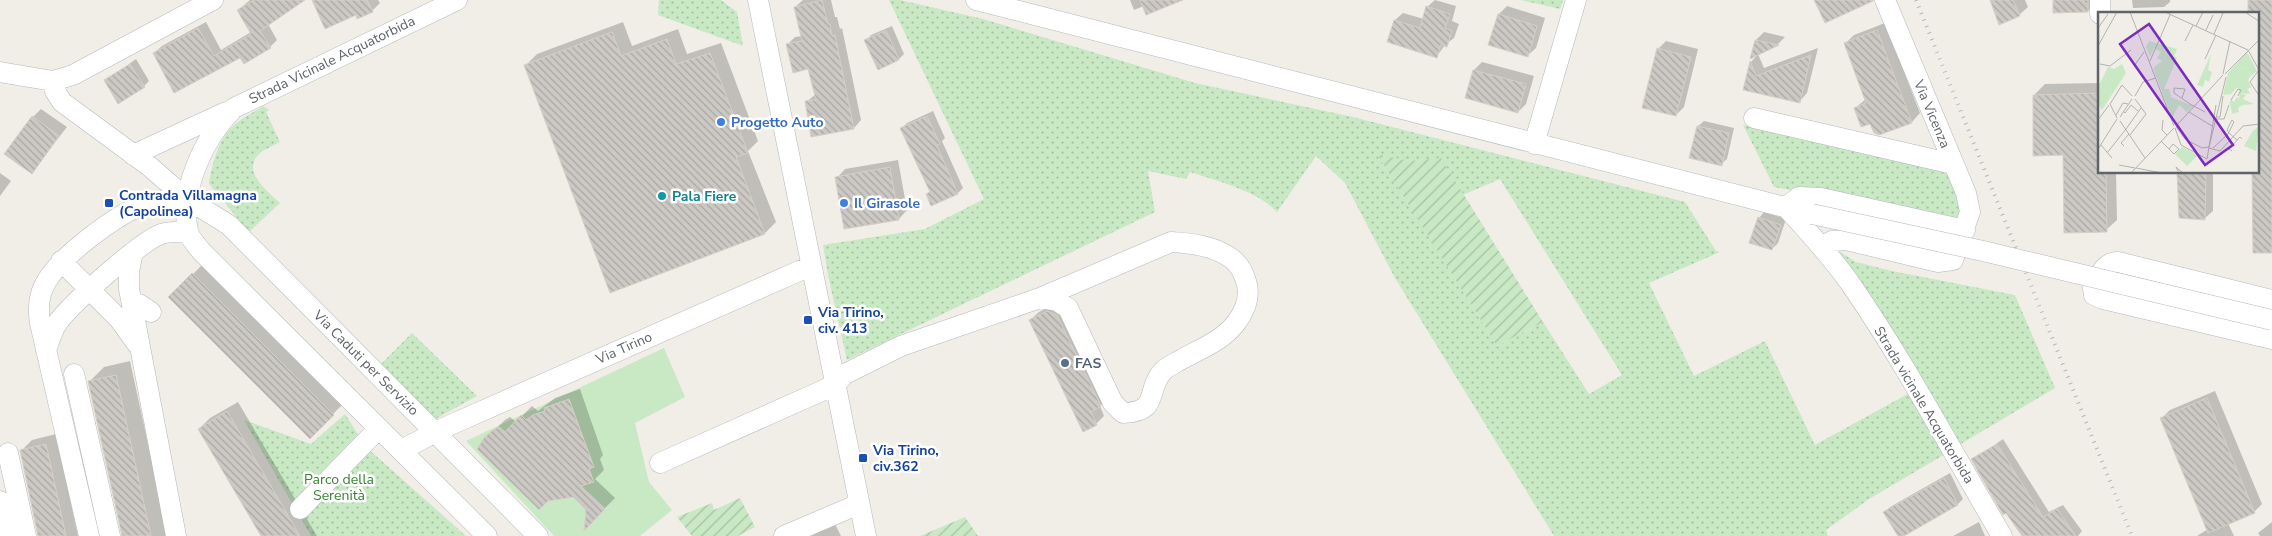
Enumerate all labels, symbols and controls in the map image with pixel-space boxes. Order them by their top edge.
street label: Strada Vicinale Acquatorbida [246,11,418,109]
inset map [2098,12,2260,174]
street label: Via Vicenza [1909,76,1955,151]
place label: Progetto Auto [731,113,823,132]
marker: Progetto Auto [715,116,727,128]
place label: Contrada Villamagna (Capolinea) [119,186,257,221]
place label: Pala Fiere [672,187,737,206]
marker: Pala Fiere [656,190,668,202]
place label: Il Girasole [854,194,920,213]
marker: Contrada Villamagna (Capolinea) [103,197,115,209]
marker: Il Girasole [838,197,850,209]
place label: Via Tirino, civ. 413 [817,303,884,338]
street label: Via Caduti per Servizio [308,305,423,420]
marker: Via Tirino, civ. 413 [802,314,814,326]
street label: Strada vicinale Acquatorbida [1869,323,1979,487]
street label: Via Tirino [592,327,655,369]
place label: FAS [1075,354,1101,373]
marker: FAS [1059,357,1071,369]
place label: Via Tirino, civ.362 [872,441,939,476]
marker: Via Tirino, civ.362 [857,452,869,464]
park label: Parco della Serenità [304,470,374,505]

